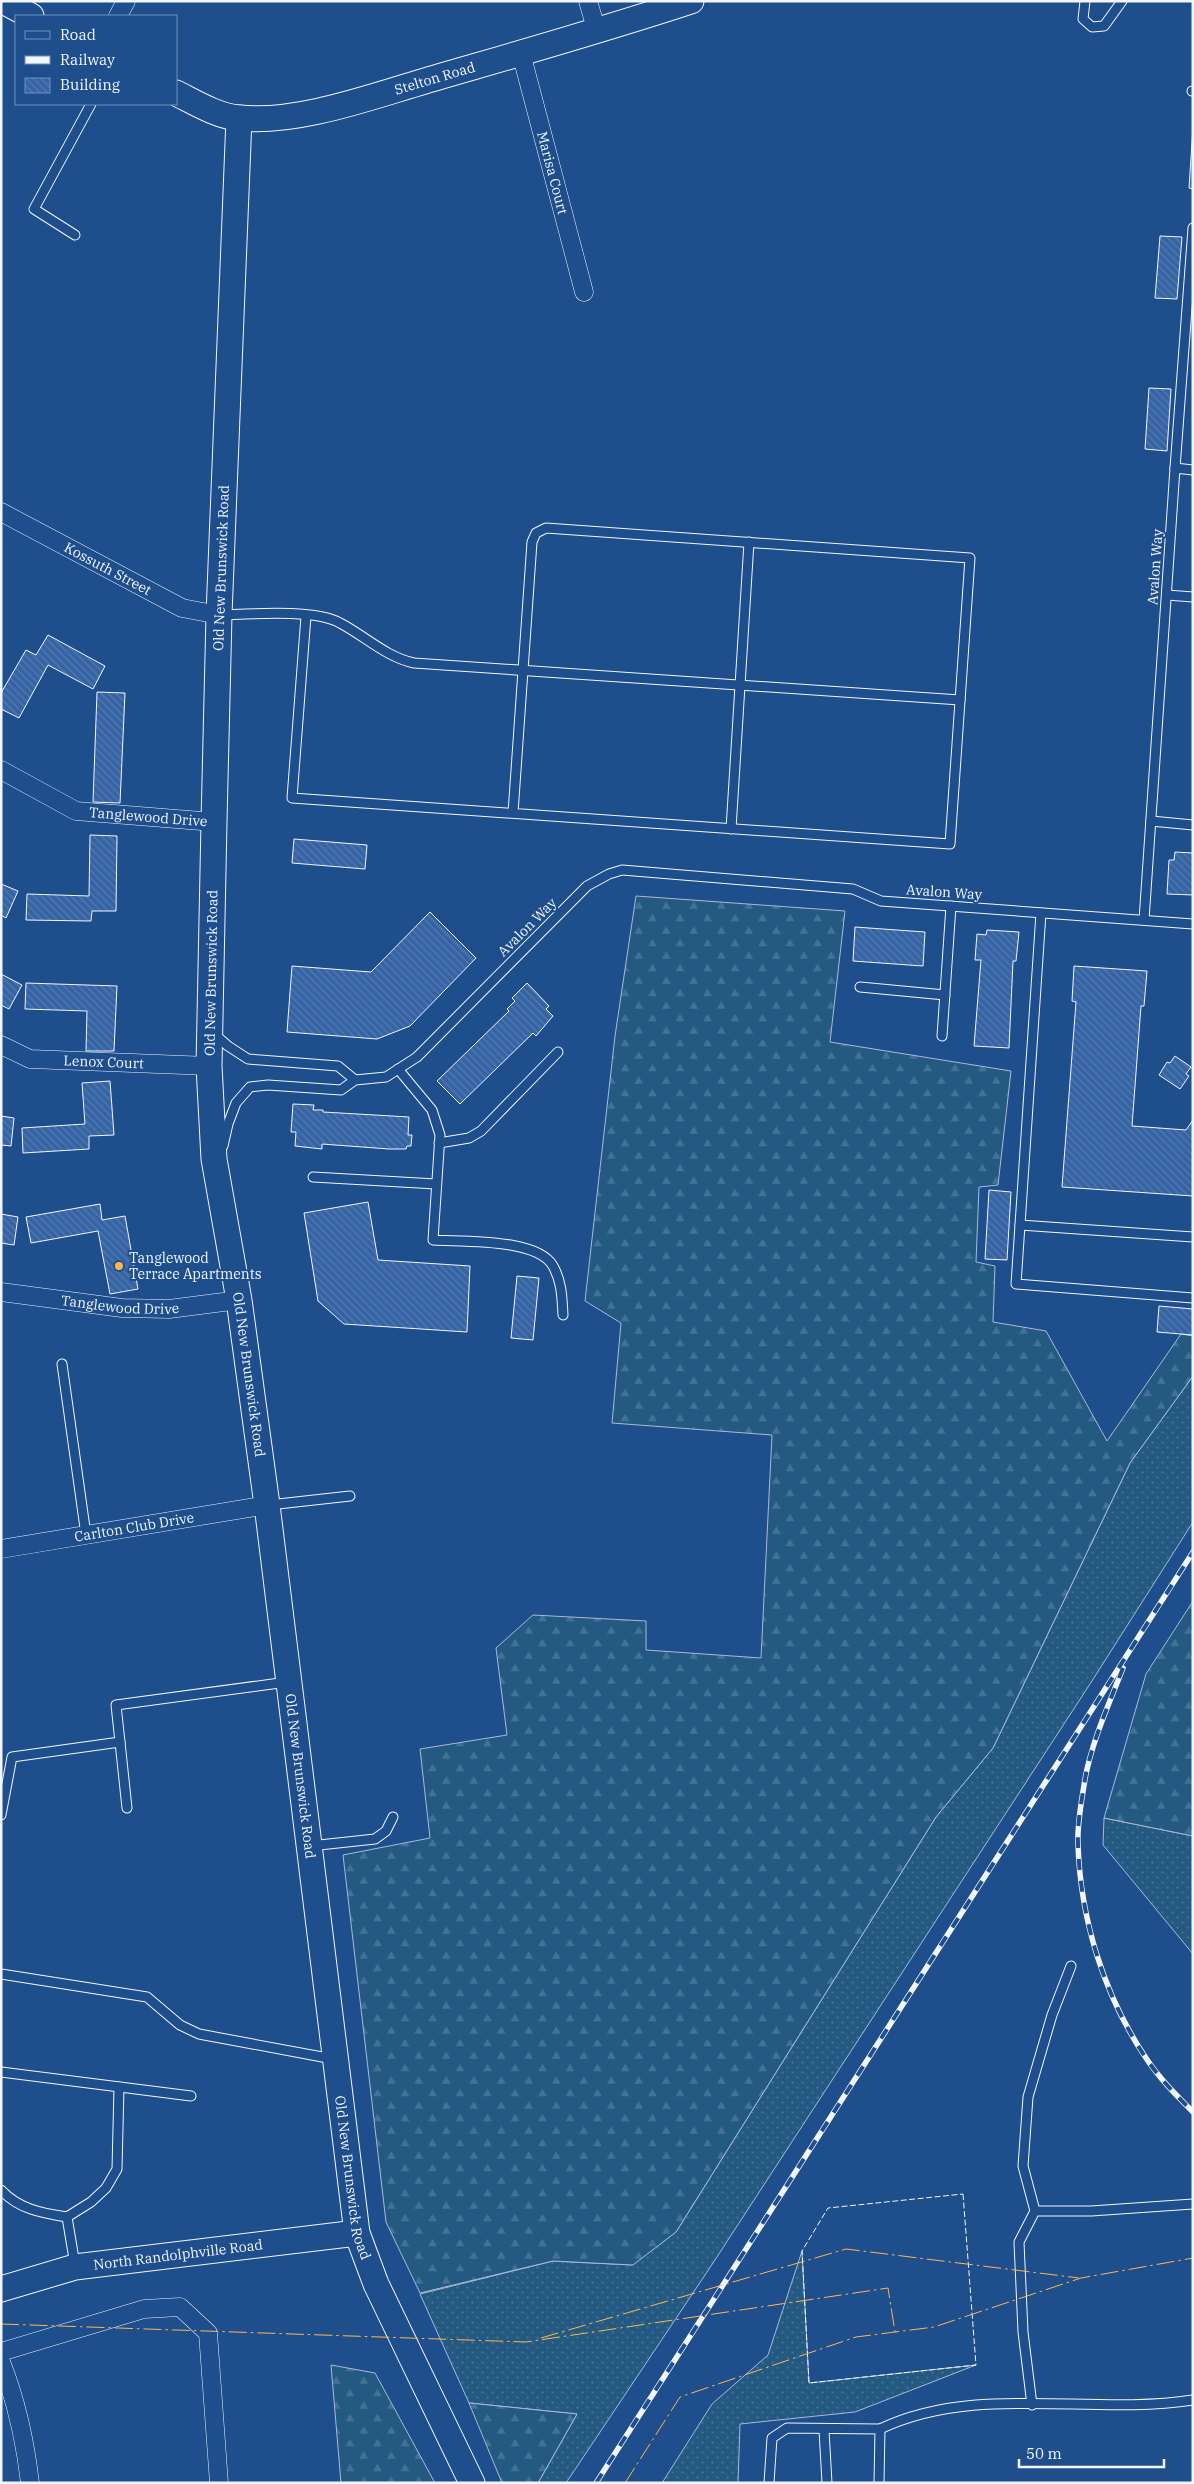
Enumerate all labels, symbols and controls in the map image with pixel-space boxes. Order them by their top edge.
legend [15,15,178,105]
text: Road [60,25,96,44]
text: Railway [60,50,115,69]
street label: Stelton Road [392,58,478,99]
text: Building [60,75,120,94]
street label: Marisa Court [533,129,572,216]
street label: Old New Brunswick Road [209,484,233,651]
street label: Avalon Way [1143,528,1167,606]
street label: Kossuth Street [61,538,155,599]
street label: Tanglewood Drive [88,803,208,830]
street label: Avalon Way [905,880,983,904]
street label: Old New Brunswick Road [201,889,221,1056]
street label: Avalon Way [494,893,561,960]
street label: Lenox Court [63,1051,144,1072]
place label: Tanglewood Terrace Apartments [129,1249,262,1283]
marker: Tanglewood Terrace Apartments [113,1260,125,1272]
street label: Tanglewood Drive [60,1291,180,1318]
street label: Old New Brunswick Road [229,1291,269,1458]
street label: Carlton Club Drive [73,1508,195,1546]
street label: Old New Brunswick Road [281,1693,320,1860]
street label: Old New Brunswick Road [331,2095,375,2263]
street label: North Randolphville Road [92,2235,264,2274]
scale bar [1019,2436,1164,2468]
text: 50 m [1026,2444,1062,2463]

